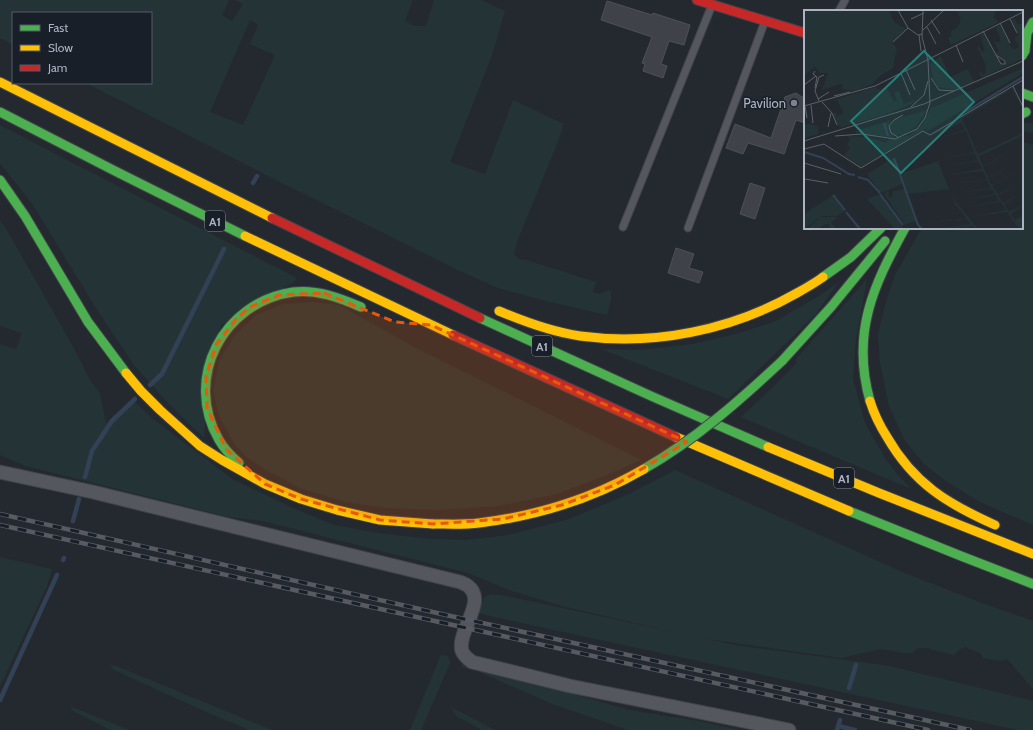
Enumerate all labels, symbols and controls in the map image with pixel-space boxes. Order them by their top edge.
inset map [804,10,1023,229]
legend [12,12,152,84]
text: Fast [48,20,68,35]
text: Slow [48,40,73,55]
text: Jam [47,60,67,75]
place label: Pavilion [743,95,786,111]
marker: Pavilion [789,98,799,108]
road number: A1 [205,211,225,231]
road number: A1 [532,336,552,356]
road number: A1 [834,468,854,488]

